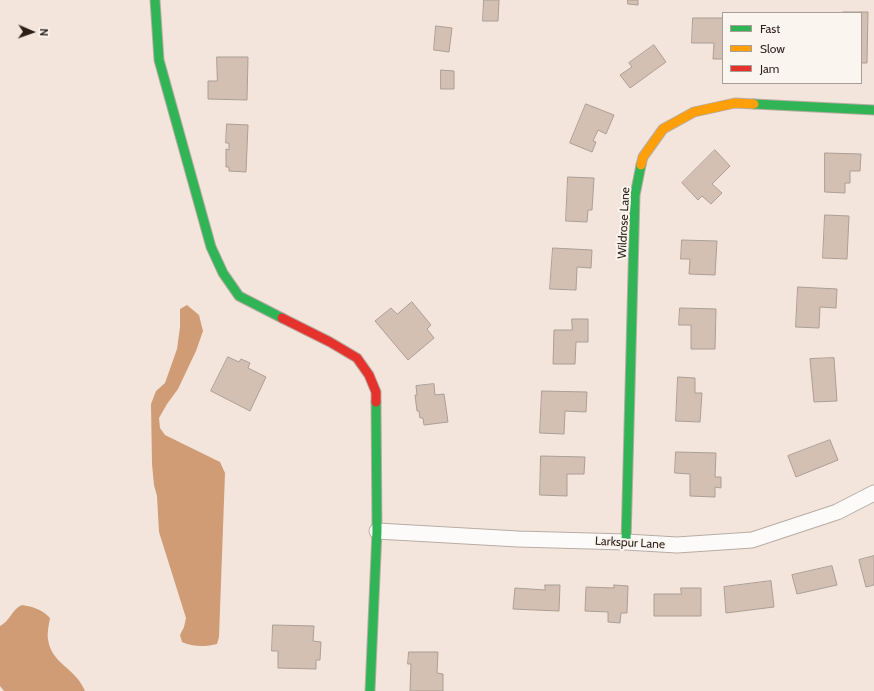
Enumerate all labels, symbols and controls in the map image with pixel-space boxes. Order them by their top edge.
north arrow [12,12,52,52]
legend [722,12,862,84]
text: Fast [760,21,780,36]
text: N [37,28,51,37]
text: Slow [760,41,785,56]
text: Jam [760,61,779,76]
street label: Wildrose Lane [615,187,633,259]
street label: Larkspur Lane [595,534,665,552]

